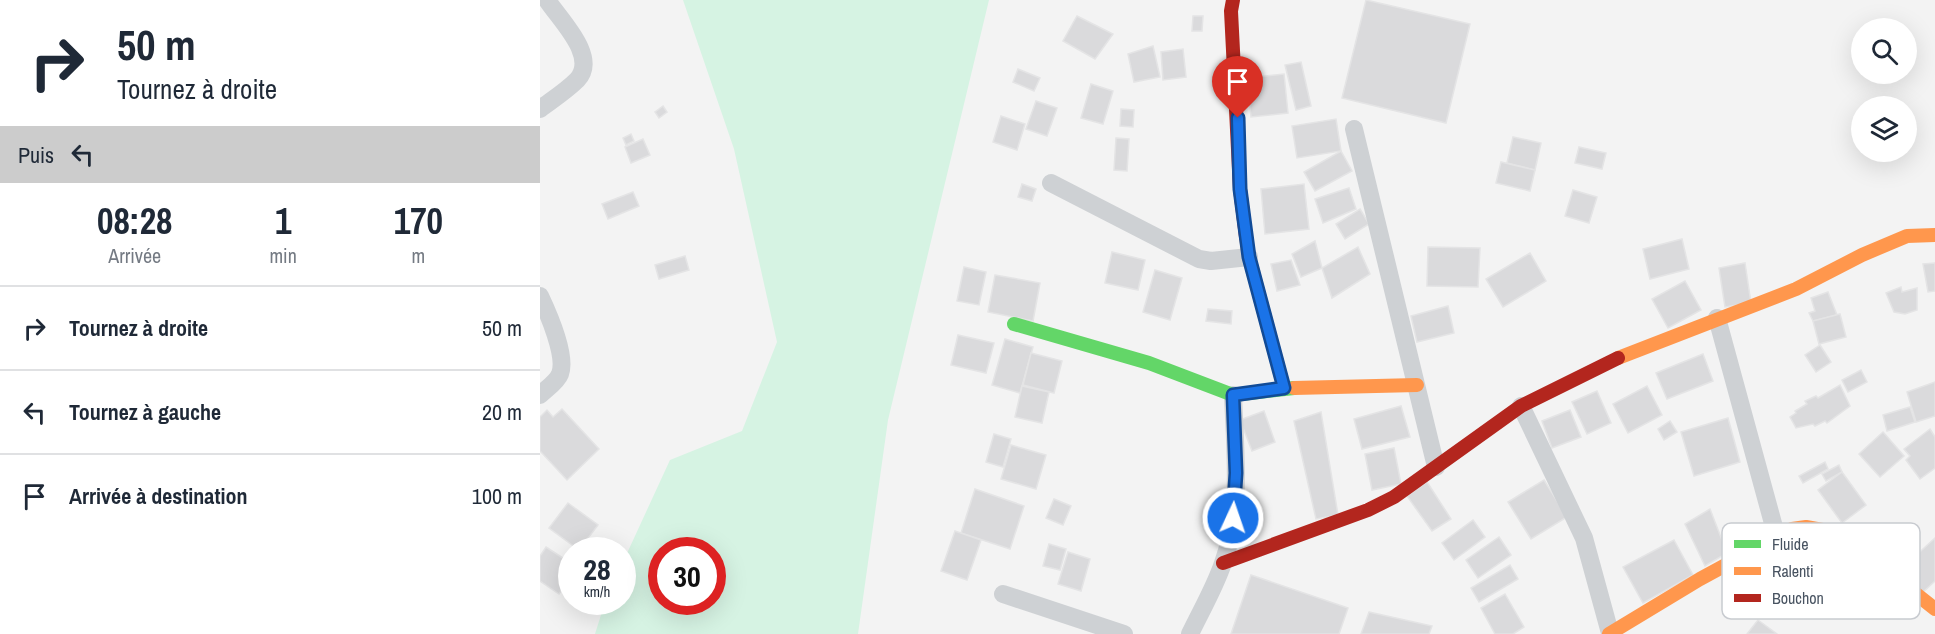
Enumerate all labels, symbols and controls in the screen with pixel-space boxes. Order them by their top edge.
text: 50 m [117,17,196,73]
map controls [1851,18,1917,162]
button: search [1851,18,1917,84]
icon: right [18,24,96,102]
pin [1212,56,1263,118]
icon: arrive [1221,65,1254,98]
text: Tournez à droite [117,71,277,107]
button: layers [1851,96,1917,162]
icon: left [66,138,99,171]
text: Puis [18,140,54,170]
text: 08:28 [97,197,172,245]
text: 1 [275,197,291,245]
text: 170 [394,197,443,245]
text: Arrivée [108,242,161,269]
text: min [269,242,297,269]
text: m [412,242,425,269]
icon: right [18,312,51,345]
text: Tournez à droite [69,313,208,343]
text: 50 m [482,313,522,343]
icon: left [18,396,51,429]
text: Tournez à gauche [69,397,221,427]
text: 20 m [482,397,522,427]
icon: arrive [18,480,51,513]
text: Arrivée à destination [69,481,247,511]
text: 100 m [472,481,522,511]
position arrow [1201,486,1265,550]
legend [1722,523,1920,619]
text: Fluide [1772,533,1808,555]
speed limit sign: 30 [648,537,726,615]
text: 28 [583,549,611,589]
text: Ralenti [1772,560,1814,582]
text: km/h [584,581,610,602]
text: Bouchon [1772,587,1824,609]

